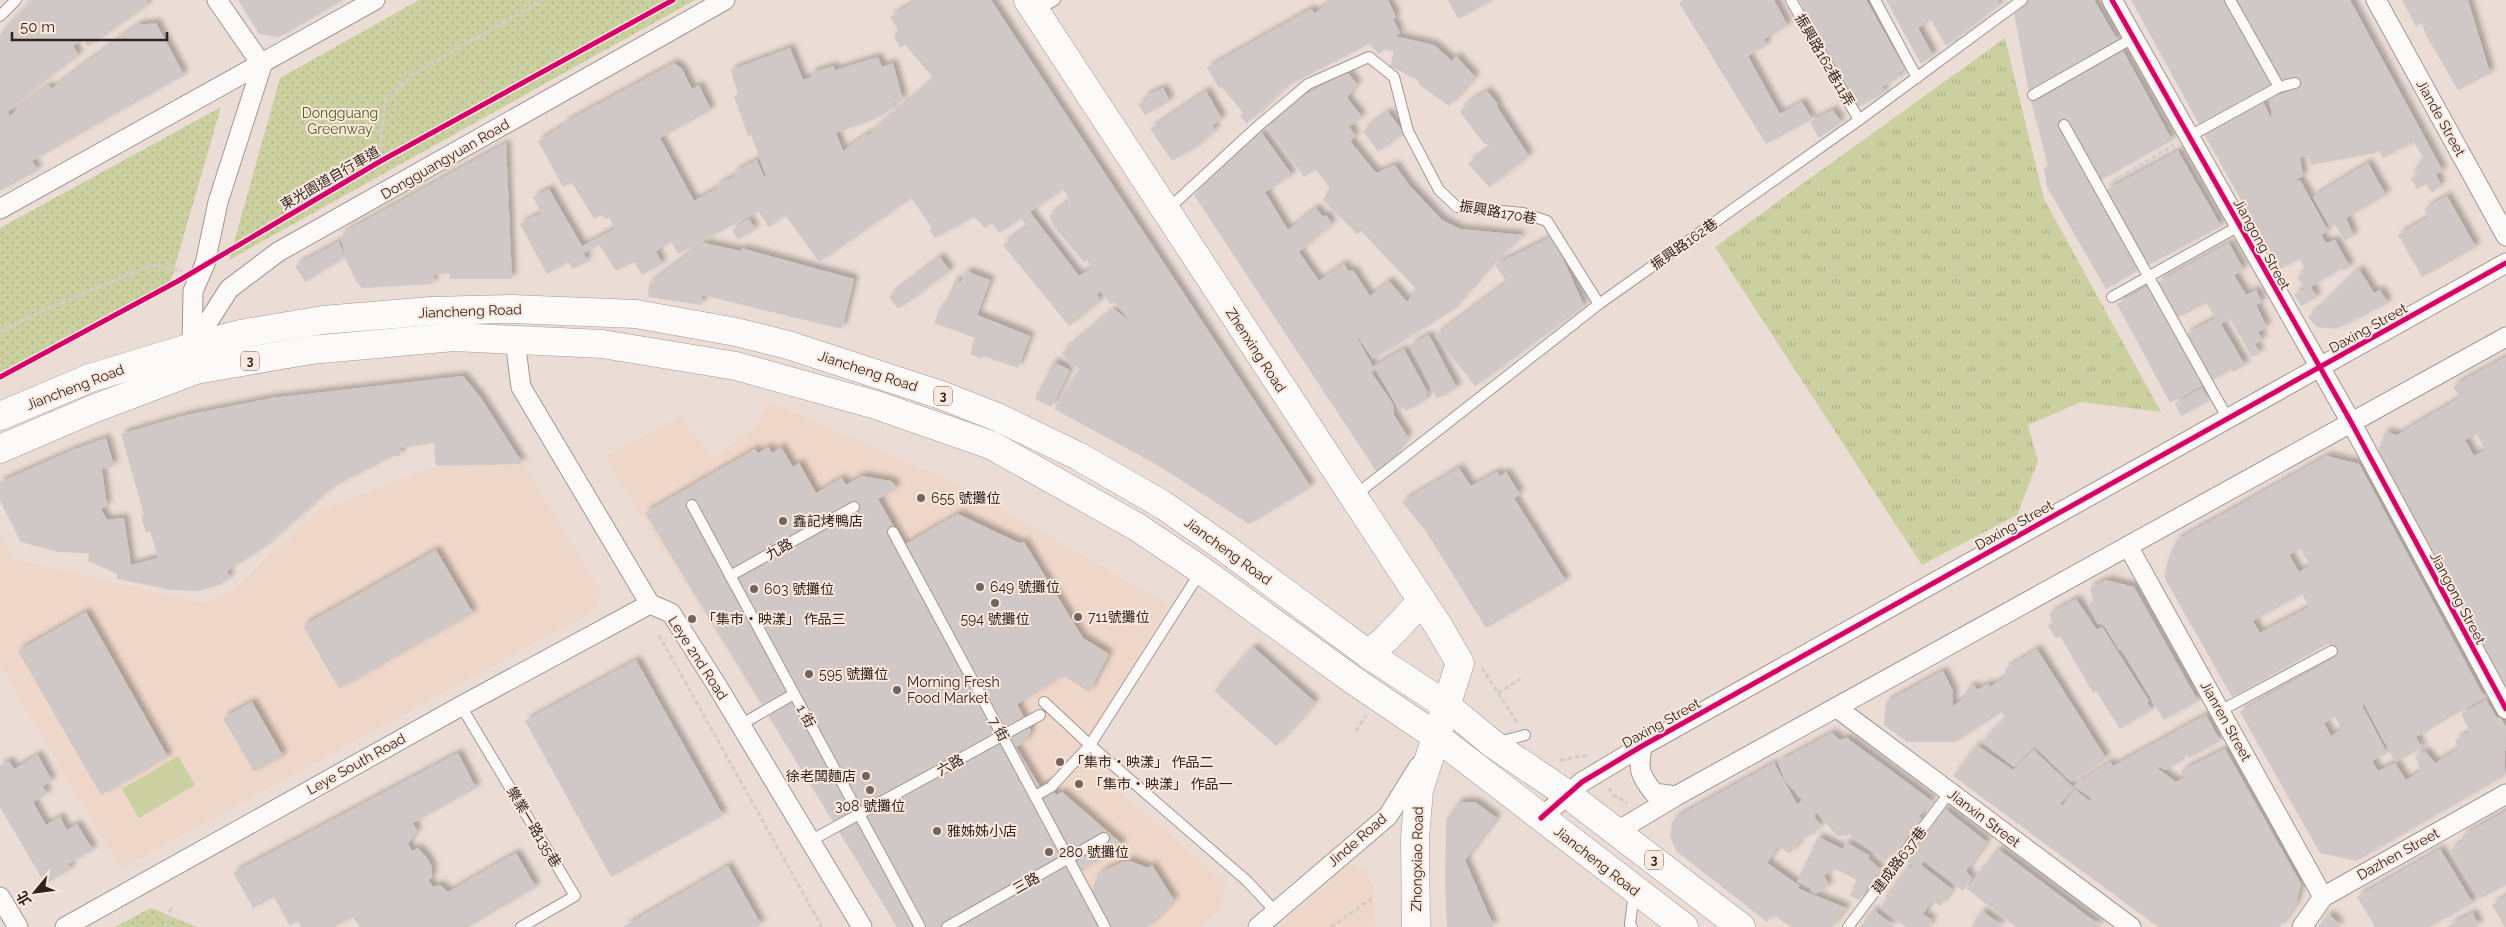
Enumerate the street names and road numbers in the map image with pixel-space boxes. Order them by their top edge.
street label: 振興路162巷11弄 [1792,11,1858,109]
street label: Jiande Street [2413,77,2469,159]
street label: Dongguangyuan Road [378,116,512,202]
street label: 東光園道自行車道 [278,143,382,213]
street label: Jiangong Street [2230,196,2294,293]
street label: 振興路170巷 [1458,197,1538,227]
street label: 振興路162巷 [1648,215,1720,273]
street label: Daxing Street [2326,300,2410,356]
street label: Jiancheng Road [418,301,522,321]
street label: Zhenxing Road [1223,305,1289,395]
street label: Jiancheng Road [816,347,920,395]
road number: 3 [241,352,259,371]
street label: Jiancheng Road [24,361,126,413]
road number: 3 [934,386,952,406]
street label: Daxing Street [1972,497,2056,553]
street label: Jiancheng Road [1181,514,1275,588]
street label: 九路 [763,535,795,563]
street label: Jiangong Street [2427,549,2489,647]
street label: Leye 2nd Road [665,613,731,703]
street label: Jianren Street [2197,678,2255,764]
street label: Daxing Street [1619,695,1703,751]
street label: 1 街 [793,702,819,730]
street label: 7 街 [986,714,1012,744]
street label: Leye South Road [304,730,408,798]
street label: 六路 [934,751,966,779]
street label: 樂業一路135巷 [504,784,564,870]
street label: Jianxin Street [1945,786,2023,851]
street label: Zhongxiao Road [1408,806,1426,912]
street label: Jinde Road [1325,810,1389,870]
street label: Jiancheng Road [1551,823,1643,899]
street label: 建成路637巷 [1869,824,1929,896]
street label: Dazhen Street [2354,825,2442,883]
road number: 3 [1645,850,1663,870]
street label: 三路 [1010,869,1042,897]

